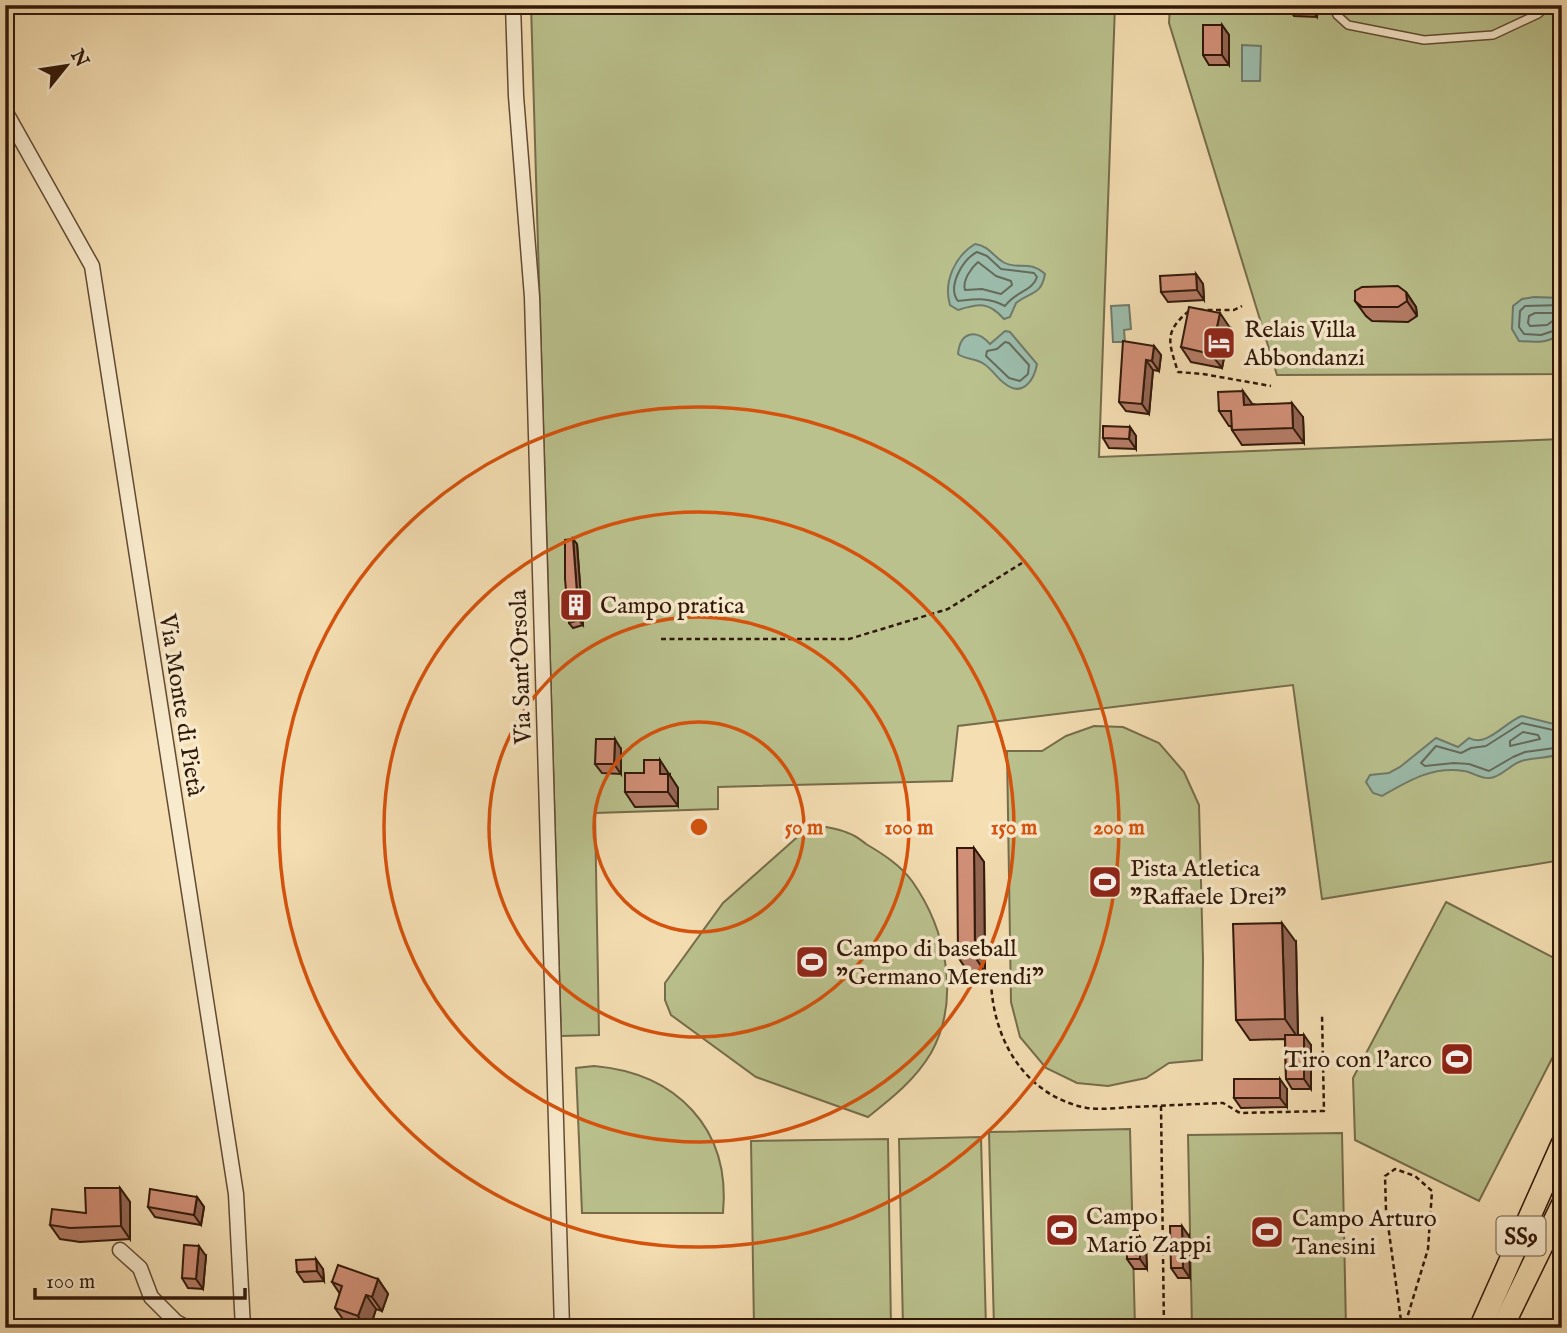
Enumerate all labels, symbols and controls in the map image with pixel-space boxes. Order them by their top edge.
north arrow [32,32,102,102]
text: N [64,45,94,72]
place label: Relais Villa Abbondanzi [1243,315,1365,374]
hotel icon: Relais Villa Abbondanzi [1200,324,1238,362]
building icon: Campo pratica [557,586,595,624]
street label: Via Sant'Orsola [503,588,540,746]
place label: Campo pratica [600,591,745,622]
street label: Via Monte di Pietà [151,611,210,799]
centre of rings [687,815,711,839]
text: 50 m [785,815,824,842]
text: 100 m [884,815,934,842]
text: 150 m [991,815,1038,842]
text: 200 m [1093,815,1145,842]
place label: Pista Atletica "Raffaele Drei" [1130,854,1286,913]
sports icon: Pista Atletica "Raffaele Drei" [1086,863,1124,901]
place label: Campo di baseball "Germano Merendi" [836,934,1044,993]
sports icon: Campo di baseball "Germano Merendi" [793,943,831,981]
sports icon: Tiro con l'arco [1438,1040,1476,1078]
place label: Tiro con l'arco [1285,1045,1432,1076]
place label: Campo Mario Zappi [1086,1202,1212,1261]
place label: Campo Arturo Tanesini [1292,1204,1437,1263]
sports icon: Campo Mario Zappi [1043,1211,1081,1249]
sports icon: Campo Arturo Tanesini [1248,1213,1286,1251]
road number: SS9 [1496,1217,1546,1256]
scale bar [35,1256,245,1300]
text: 100 m [46,1269,95,1296]

